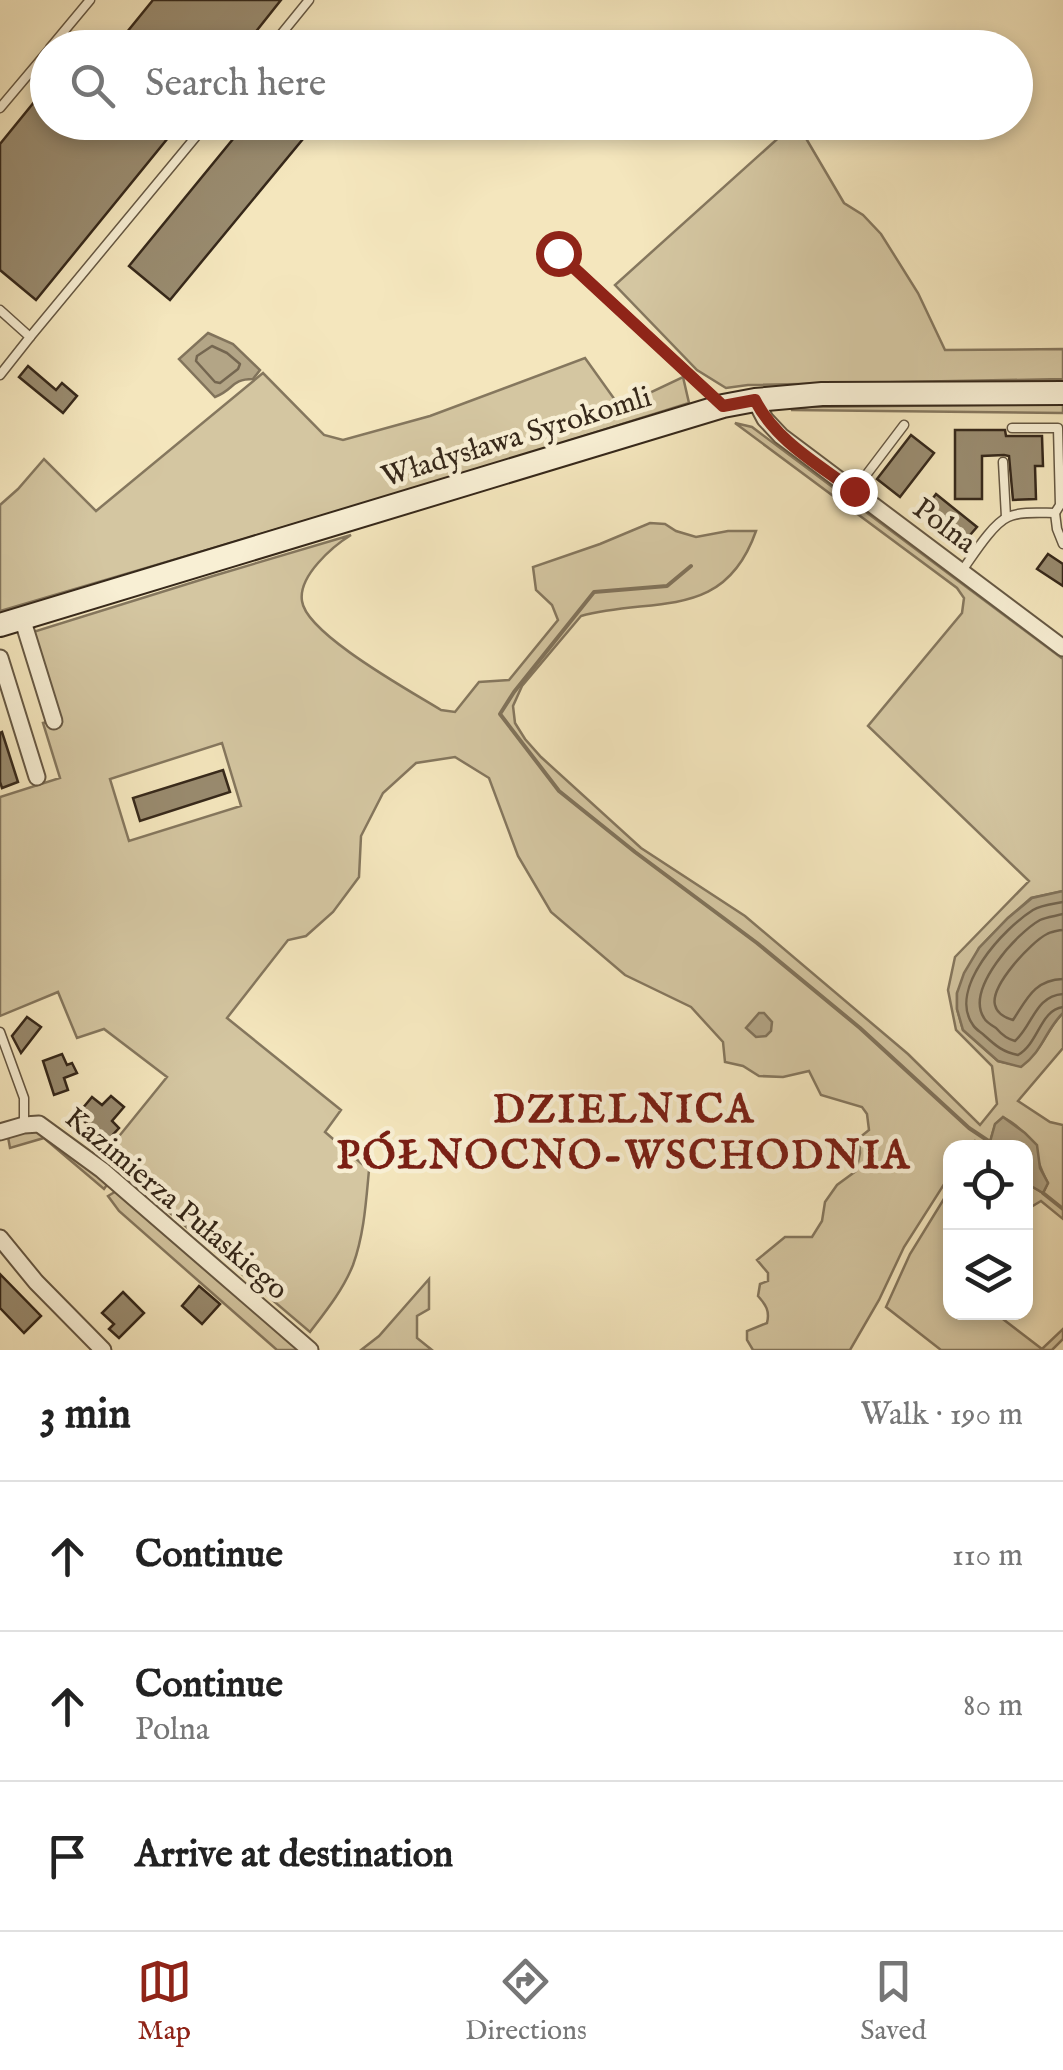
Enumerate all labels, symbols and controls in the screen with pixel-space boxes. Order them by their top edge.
search box [30,30,1033,140]
icon: search [65,58,120,113]
text: Search here [145,61,326,109]
route start [536,231,582,277]
street label: Władysława Syrokomli [377,379,656,497]
route end [832,469,878,515]
street label: Polna [904,490,983,563]
district label: DZIELNICA PÓŁNOCNO-WSCHODNIA [337,1086,911,1183]
street label: Kazimierza Pułaskiego [56,1100,295,1309]
map controls [943,1140,1033,1320]
button: locate [943,1140,1033,1230]
button: layers [943,1230,1033,1320]
text: 3 min [40,1389,131,1442]
text: Walk · 190 m [860,1395,1023,1436]
icon: ahead [40,1529,95,1584]
text: Continue [135,1532,283,1580]
text: 110 m [952,1536,1023,1577]
text: Continue [135,1662,283,1710]
icon: ahead [40,1679,95,1734]
text: 80 m [963,1686,1023,1727]
text: Polna [135,1710,210,1751]
icon: arrive [40,1829,95,1884]
text: Arrive at destination [135,1832,453,1880]
tab: Map [137,1954,192,2049]
tab: Directions [465,1954,587,2049]
tab: Saved [860,1954,926,2049]

